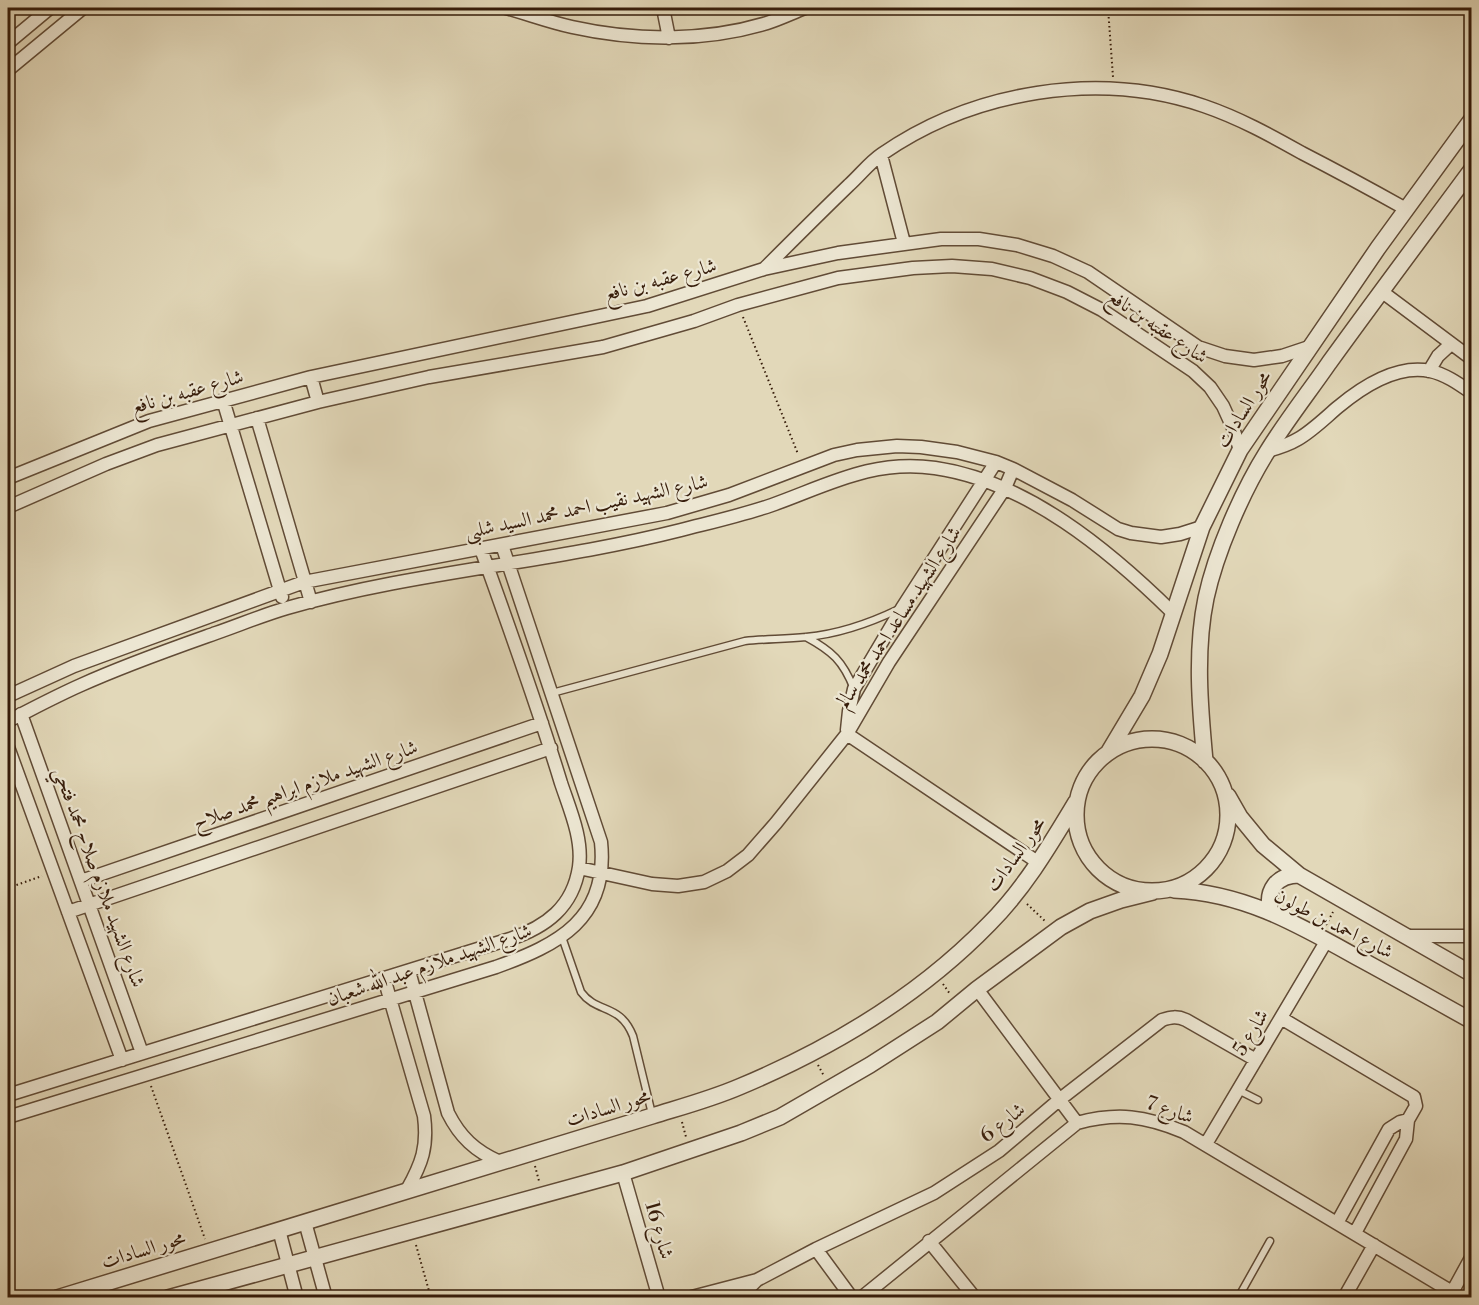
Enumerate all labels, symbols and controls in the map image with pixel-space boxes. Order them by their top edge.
street label: شارع عقبه بن نافع [601,253,721,311]
street label: شارع عقبه بن نافع [1100,285,1212,373]
street label: شارع عقبه بن نافع [128,364,248,424]
street label: محور السادات [1211,366,1278,453]
street label: شارع الشهيد نقيب احمد محمد السيد شلبى [462,469,711,549]
street label: شارع الشهيد مساعد احمد محمد سالم [831,522,971,716]
street label: شارع الشهيد ملازم ابراهيم محمد صلاح [190,735,423,841]
street label: شارع الشهيد ملازم صلاح محمد فتحي [42,764,150,993]
street label: محور السادات [981,812,1052,897]
street label: شارع احمد بن طولون [1268,884,1397,969]
street label: شارع الشهيد ملازم عبد الله شعبان [322,915,537,1016]
street label: شارع 5 [1228,1005,1278,1063]
street label: محور السادات [563,1084,654,1133]
street label: شارع 7 [1141,1091,1197,1134]
street label: شارع 6 [975,1098,1033,1152]
street label: شارع 16 [635,1199,679,1263]
street label: محور السادات [98,1226,189,1275]

